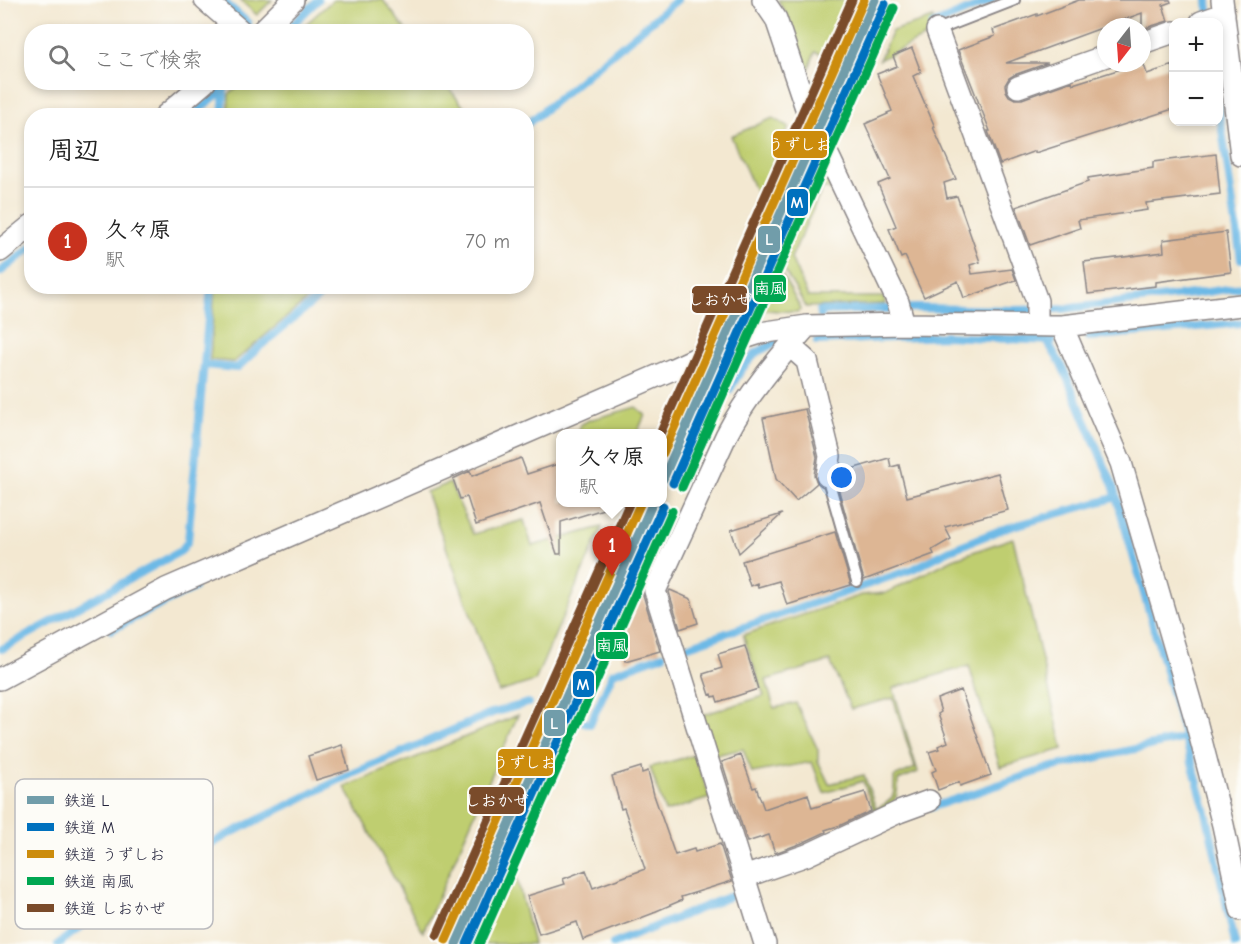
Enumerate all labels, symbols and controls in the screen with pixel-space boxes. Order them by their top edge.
north arrow [1097,18,1151,72]
map controls [1169,18,1223,126]
button: + [1169,18,1223,72]
search box [24,24,534,90]
icon: search [45,41,78,74]
text: ここで検索 [93,47,203,73]
button: − [1169,72,1223,126]
line badge: うずしお [772,130,828,159]
text: 周辺 [48,136,100,166]
text: うずしお [768,136,832,154]
line badge: M [786,188,809,217]
text: M [791,194,804,212]
text: 久々原 [105,217,171,243]
line badge: L [757,225,781,254]
text: 1 [64,230,71,253]
text: 70 m [465,230,510,253]
text: L [765,231,773,249]
text: 駅 [105,248,125,271]
line badge: 南風 [753,274,787,303]
text: 南風 [754,280,786,298]
line badge: しおかぜ [691,285,748,314]
text: しおかぜ [688,291,752,309]
popup [556,429,667,507]
text: 久々原 [578,444,645,470]
your location [827,463,856,492]
text: 駅 [578,475,598,498]
pin: 1 [592,526,632,576]
line badge: 南風 [595,631,629,660]
text: 南風 [596,637,628,655]
line badge: M [572,670,595,698]
text: M [577,676,590,694]
line badge: L [543,709,566,737]
text: L [550,715,558,733]
line badge: うずしお [497,748,554,777]
text: うずしお [493,754,557,772]
legend [15,779,213,929]
line badge: しおかぜ [468,786,525,815]
text: 鉄道 L [64,792,109,810]
text: しおかぜ [465,792,529,810]
text: 鉄道 M [64,819,115,837]
text: 鉄道 うずしお [64,846,165,864]
text: 鉄道 南風 [64,873,133,891]
text: 鉄道 しおかぜ [64,900,165,918]

